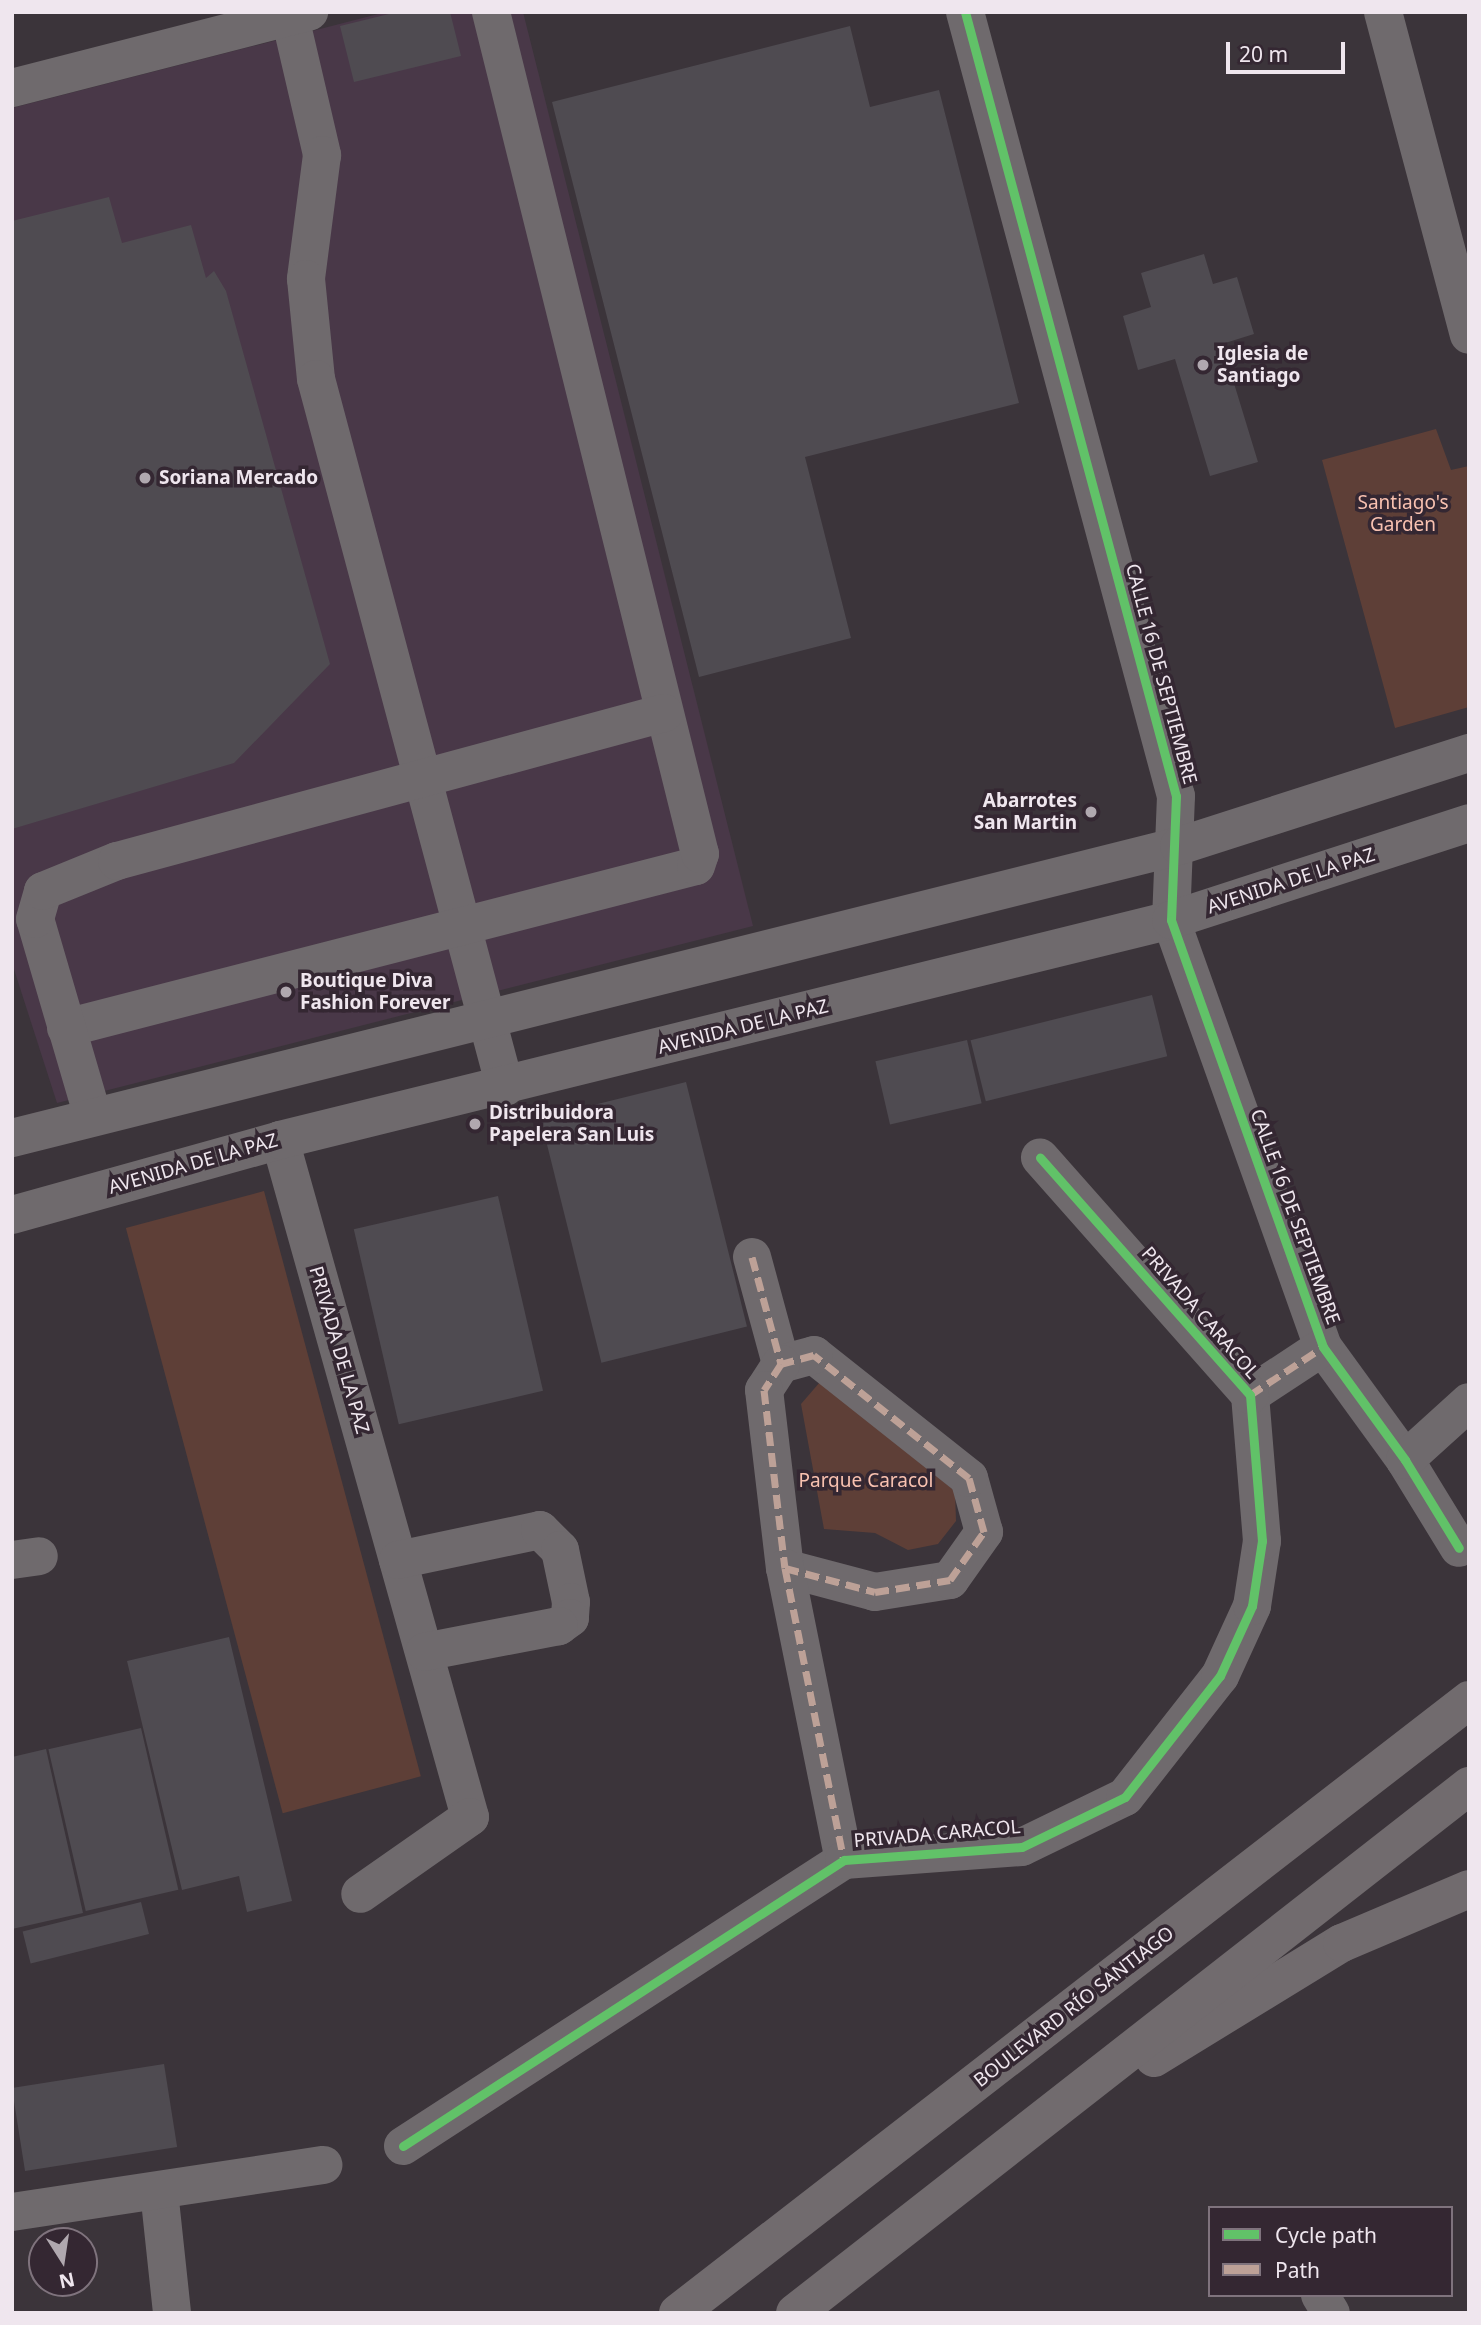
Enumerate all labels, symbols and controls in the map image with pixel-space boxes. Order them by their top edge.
scale bar [1229,28,1348,72]
text: 20 m [1239,40,1288,68]
place label: Iglesia de Santiago [1217,343,1308,387]
marker: Iglesia de Santiago [1195,357,1211,373]
place label: Soriana Mercado [159,467,318,489]
marker: Soriana Mercado [137,470,153,486]
park label: Santiago's Garden [1357,492,1449,536]
street label: CALLE 16 DE SEPTIEMBRE [1121,561,1201,787]
place label: Abarrotes San Martin [974,790,1077,834]
marker: Abarrotes San Martin [1083,804,1099,820]
street label: AVENIDA DE LA PAZ [1204,843,1378,919]
place label: Boutique Diva Fashion Forever [300,970,451,1014]
marker: Boutique Diva Fashion Forever [278,984,294,1000]
street label: AVENIDA DE LA PAZ [655,995,831,1059]
place label: Distribuidora Papelera San Luis [489,1102,654,1146]
street label: CALLE 16 DE SEPTIEMBRE [1245,1106,1345,1328]
marker: Distribuidora Papelera San Luis [467,1116,483,1132]
street label: AVENIDA DE LA PAZ [106,1129,280,1199]
street label: PRIVADA CARACOL [1137,1242,1263,1384]
street label: PRIVADA DE LA PAZ [304,1264,374,1436]
park label: Parque Caracol [798,1470,934,1492]
street label: PRIVADA CARACOL [853,1815,1021,1853]
street label: BOULEVARD RÍO SANTIAGO [969,1922,1179,2092]
legend [1208,2206,1453,2297]
text: Cycle path [1275,2221,1377,2249]
north arrow [28,2227,98,2297]
text: Path [1275,2256,1320,2284]
text: N [57,2266,77,2295]

